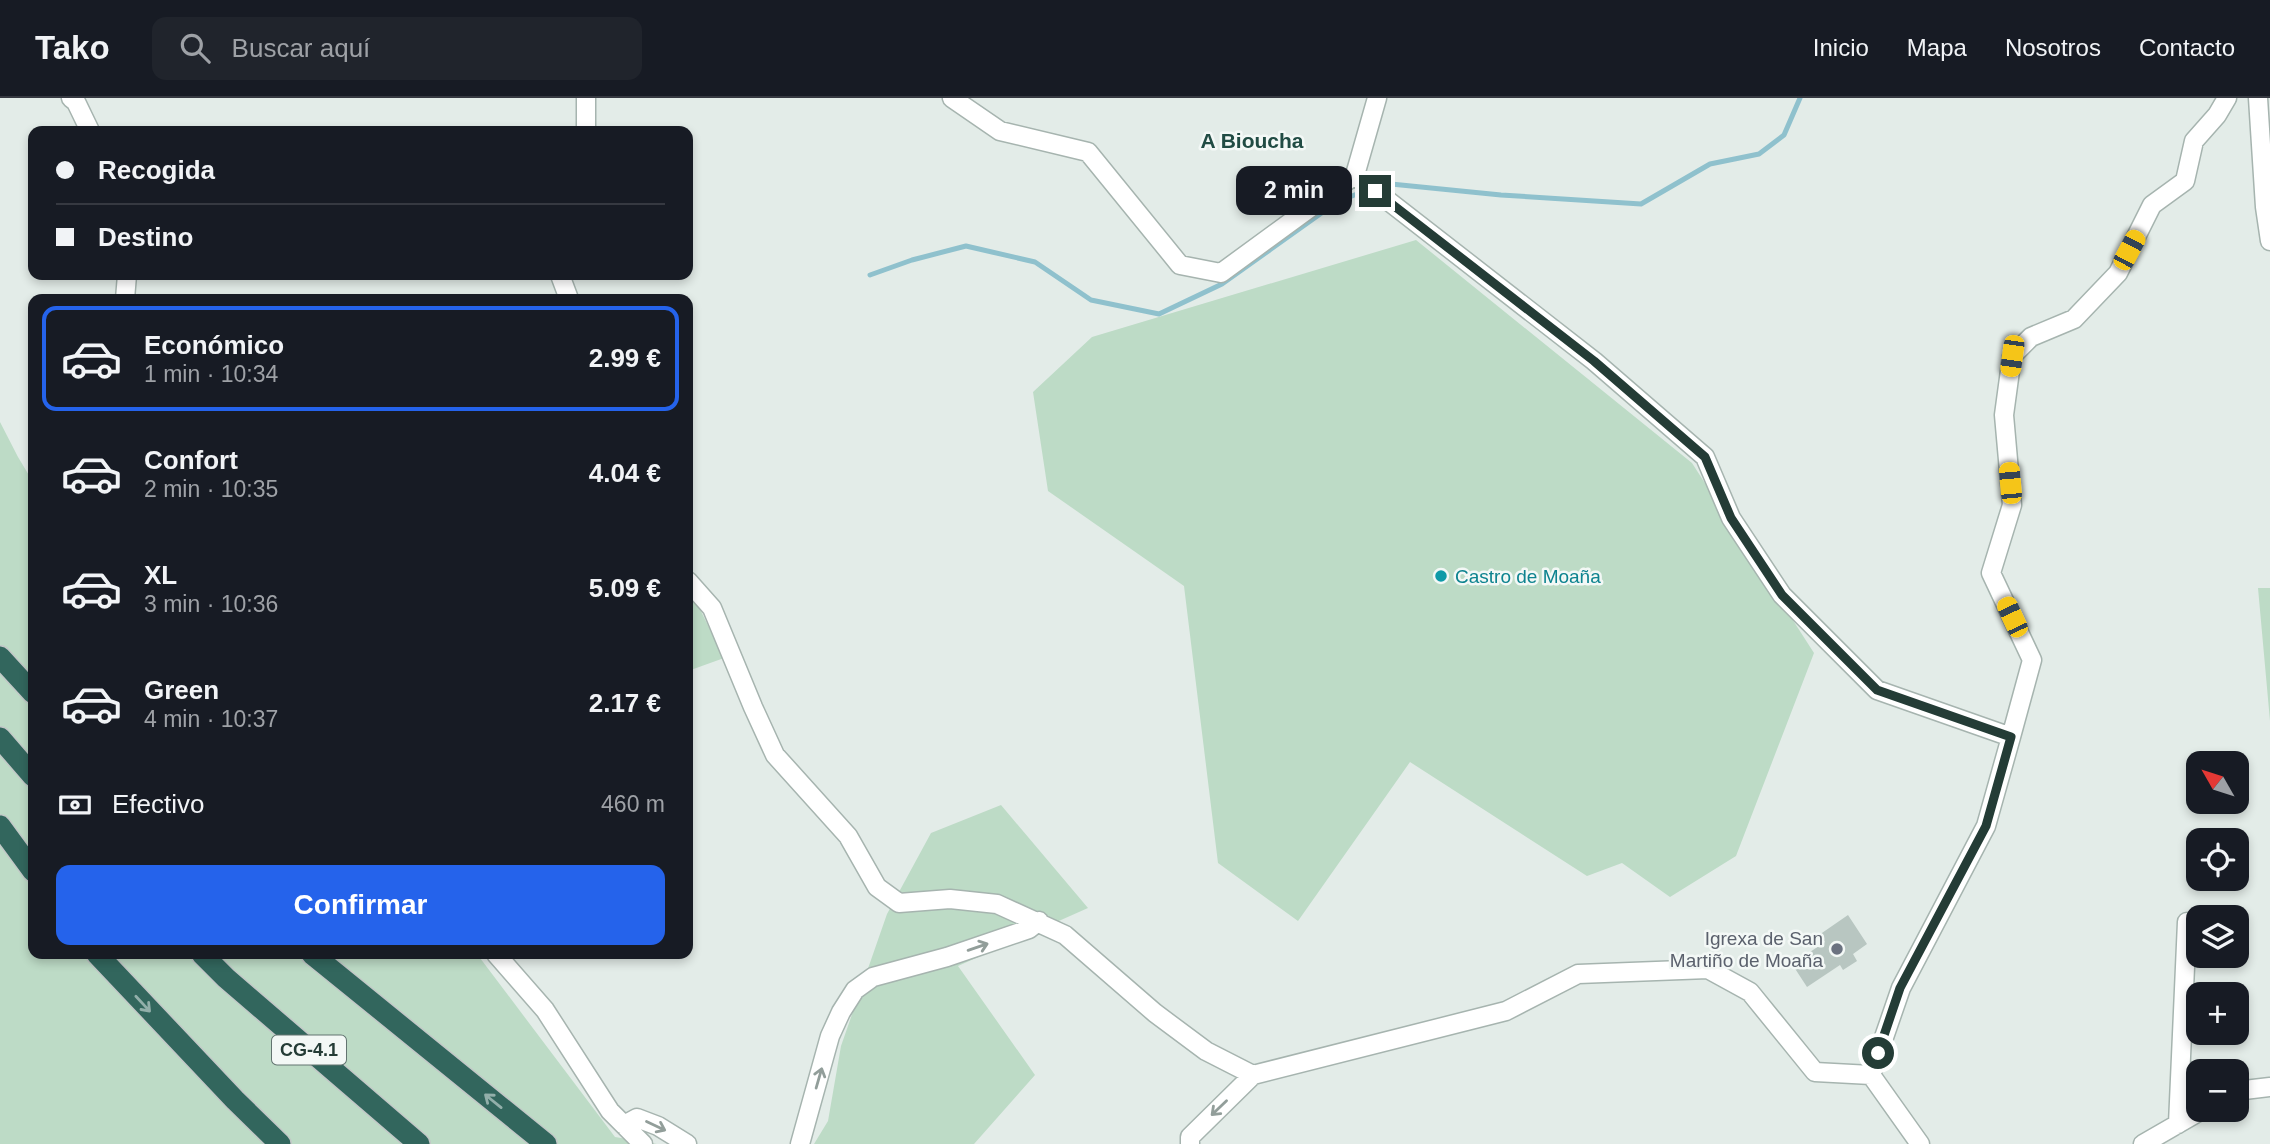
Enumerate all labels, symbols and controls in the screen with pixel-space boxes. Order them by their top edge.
search box [152,17,642,80]
text: Tako [35,29,110,66]
icon: search [176,29,214,67]
text: Buscar aquí [232,33,370,63]
text: Inicio [1813,34,1869,61]
text: Mapa [1907,34,1967,61]
text: Nosotros [2005,34,2101,61]
text: Contacto [2139,34,2235,61]
district label: A Bioucha [1200,129,1304,152]
text: Recogida [98,155,215,185]
callout: 2 min [1235,166,1350,216]
route end [1359,175,1391,207]
text: 2 min [1264,177,1324,203]
text: Destino [98,222,193,252]
car [2110,227,2149,273]
icon: car [60,327,123,390]
text: Económico [144,330,284,360]
car [1999,334,2026,378]
text: 2.99 € [589,343,661,373]
text: 1 min · 10:34 [144,361,278,387]
icon: car [60,442,123,505]
text: Confort [144,445,238,475]
text: 4.04 € [589,458,661,488]
car [1998,461,2023,505]
text: 2 min · 10:35 [144,476,278,502]
icon: car [60,557,123,620]
text: XL [144,560,177,590]
place label: Castro de Moaña [1455,566,1601,587]
marker: Castro de Moaña [1433,568,1449,584]
text: 5.09 € [589,573,661,603]
text: 3 min · 10:36 [144,591,278,617]
car [1994,594,2031,640]
icon: car [60,672,123,735]
text: Green [144,675,219,705]
text: 2.17 € [589,688,661,718]
text: 4 min · 10:37 [144,706,278,732]
north arrow [2186,751,2249,814]
map controls [2186,751,2249,1122]
icon: cash [56,786,94,824]
text: Efectivo [112,789,205,819]
text: 460 m [601,791,665,817]
button: locate [2186,828,2249,891]
button: Confirmar [56,865,665,945]
button: layers [2186,905,2249,968]
place label: Igrexa de San Martiño de Moaña [1670,928,1823,971]
one-way arrow [966,940,988,952]
marker: Igrexa de San Martiño de Moaña [1829,941,1845,957]
button: + [2186,982,2249,1045]
one-way arrow [135,995,152,1012]
road number: CG-4.1 [272,1035,346,1065]
route start [1862,1037,1894,1069]
button: − [2186,1059,2249,1122]
one-way arrow [813,1068,826,1090]
one-way arrow [485,1093,503,1109]
one-way arrow [1211,1100,1228,1117]
one-way arrow [645,1120,666,1133]

